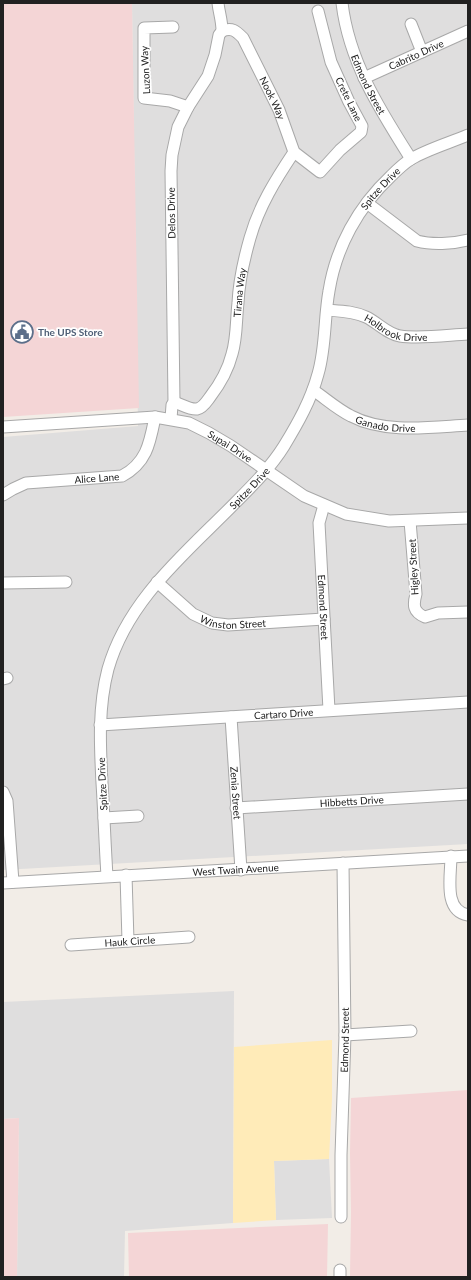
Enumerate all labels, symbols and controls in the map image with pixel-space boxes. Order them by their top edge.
street label: Cabrito Drive [387,37,445,72]
street label: Luzon Way [138,45,152,94]
street label: Edmond Street [349,53,388,117]
street label: Nook Way [257,75,288,122]
street label: Crete Lane [333,75,365,123]
street label: Spitze Drive [358,165,402,212]
street label: Delos Drive [165,187,177,239]
street label: Tirana Way [231,266,249,318]
street label: Holbrook Drive [363,311,428,343]
public building icon: The UPS Store [9,319,35,345]
place label: The UPS Store [38,326,103,338]
street label: Ganado Drive [354,413,415,434]
street label: Supai Drive [206,428,255,465]
street label: Spitze Drive [227,465,272,511]
street label: Alice Lane [74,470,120,485]
street label: Higley Street [406,538,420,596]
street label: Edmond Street [316,574,331,640]
street label: Winston Street [198,612,267,631]
street label: Cartaro Drive [254,706,314,721]
street label: Spitze Drive [95,757,109,811]
street label: Zenia Street [228,766,244,820]
street label: Hibbetts Drive [319,793,384,809]
street label: West Twain Avenue [192,861,279,878]
street label: Hauk Circle [104,933,156,949]
street label: Edmond Street [338,1007,351,1073]

